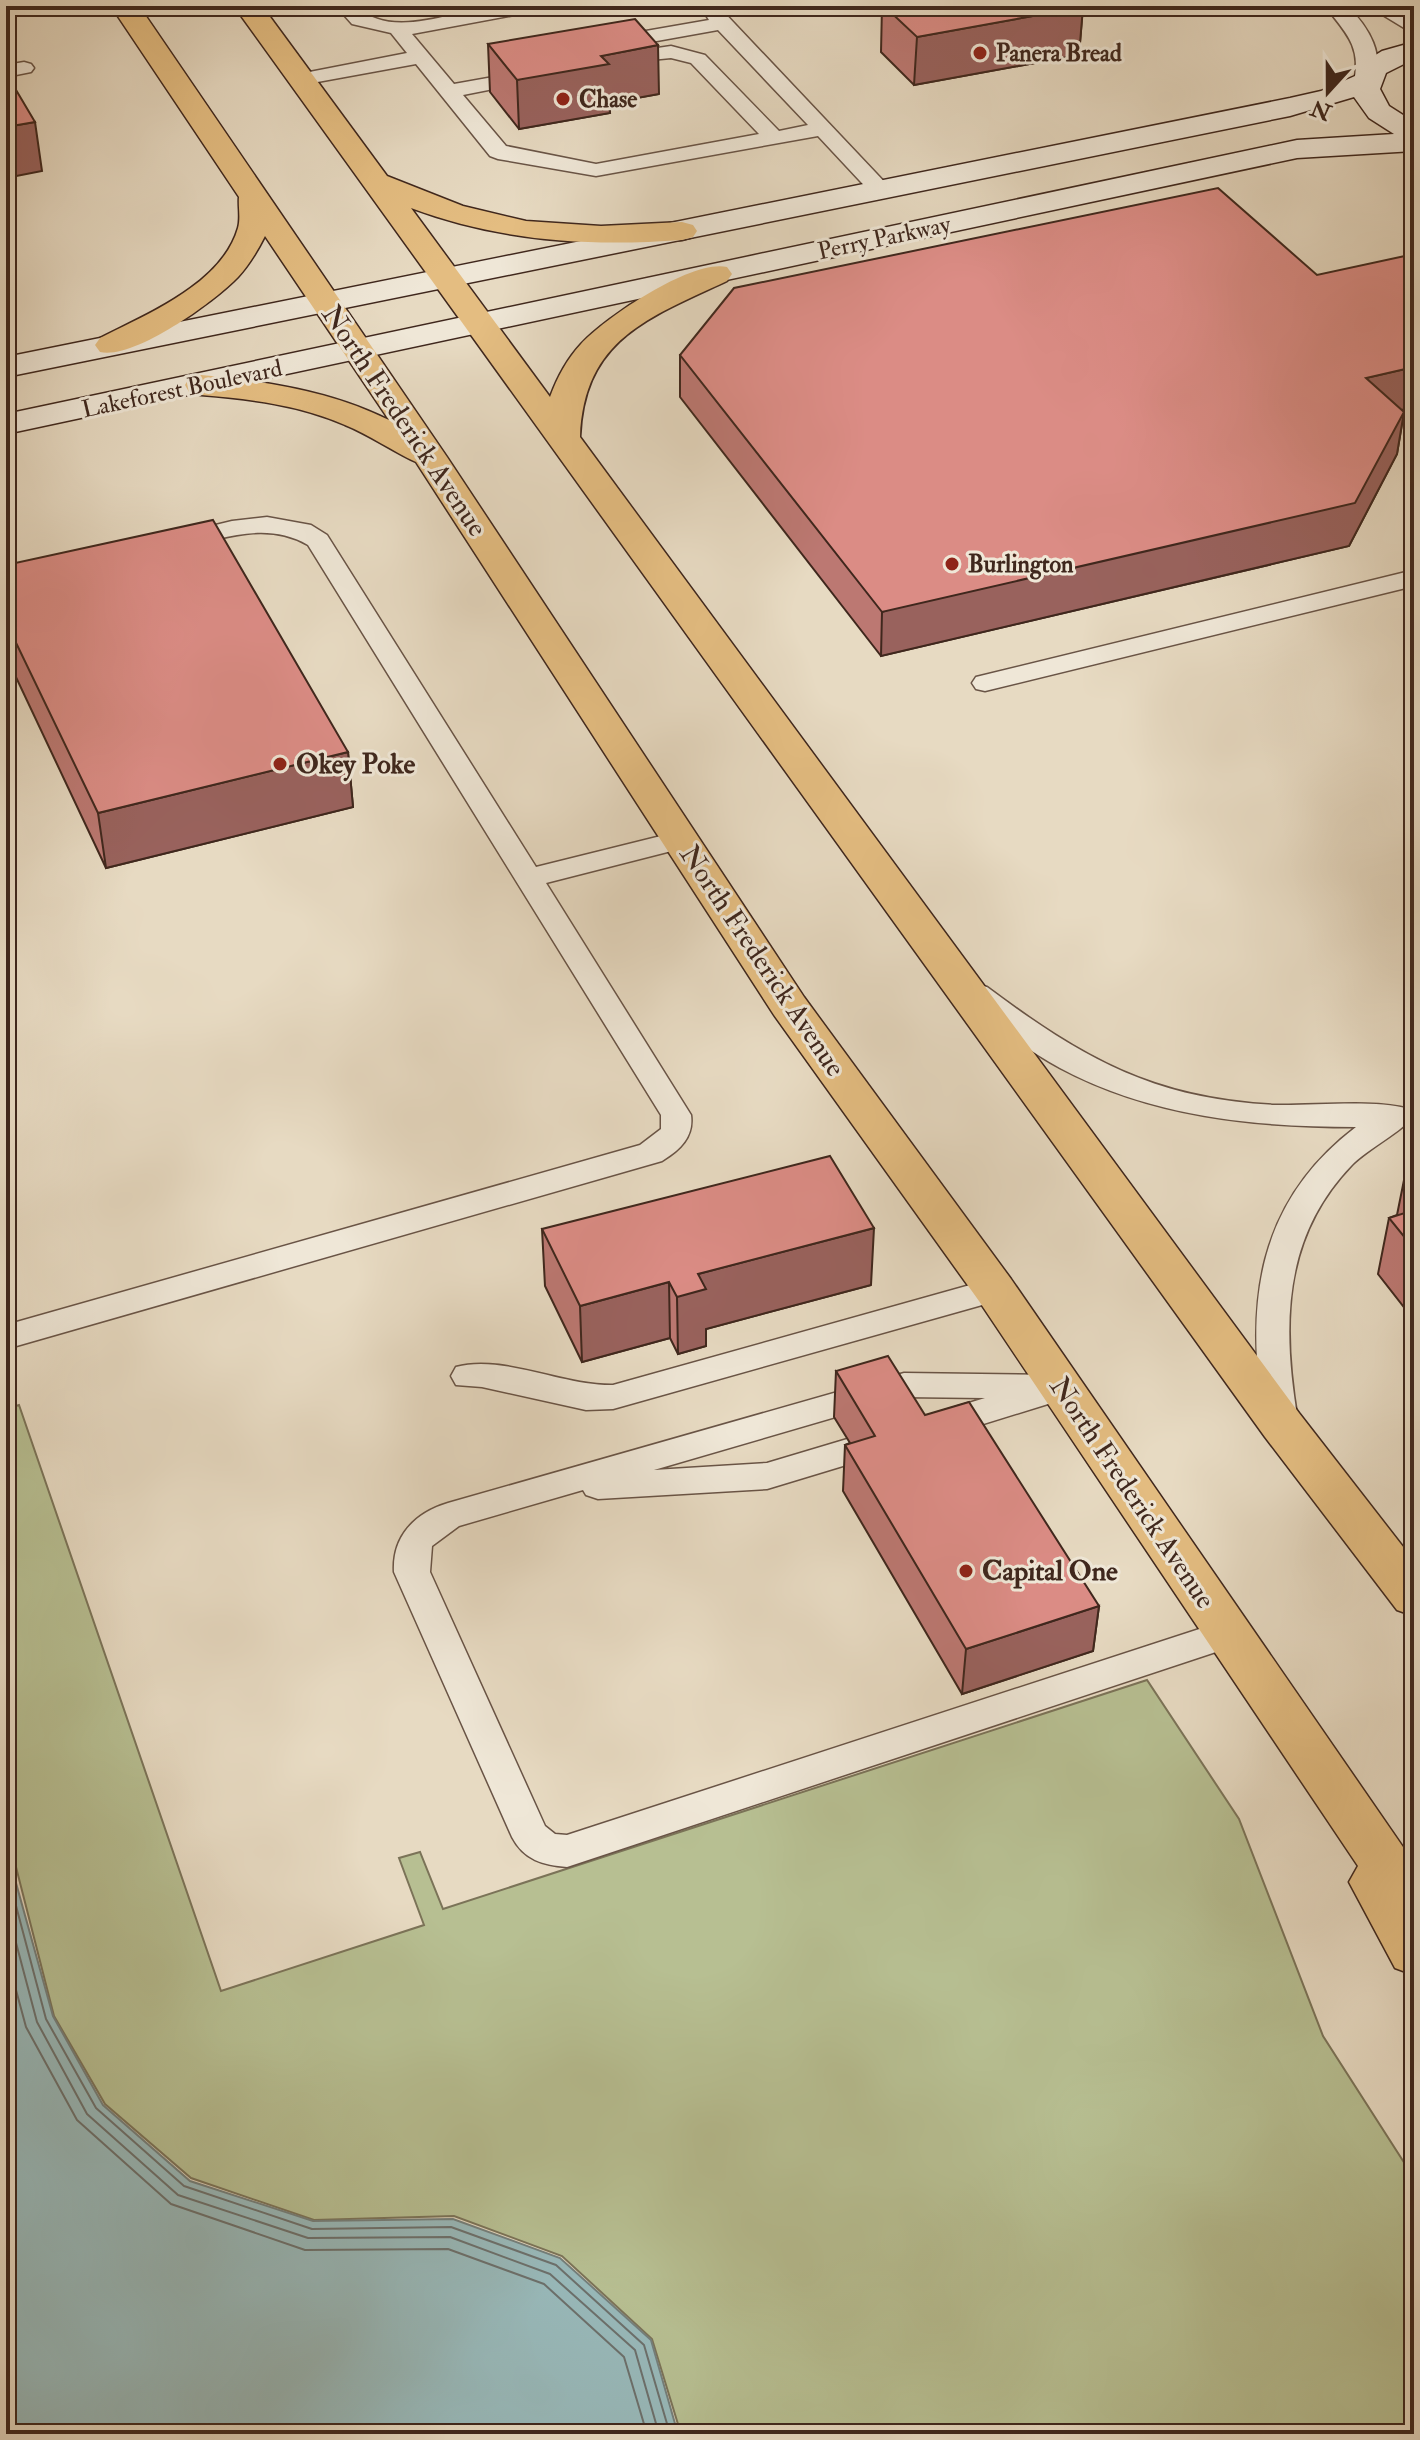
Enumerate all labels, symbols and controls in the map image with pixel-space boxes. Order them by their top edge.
place label: Panera Bread [996,38,1122,69]
marker: Panera Bread [971,44,989,62]
north arrow [1288,52,1368,132]
place label: Chase [579,84,637,115]
marker: Chase [554,90,572,108]
text: N [1307,93,1336,127]
street label: Perry Parkway [815,209,954,267]
street label: North Frederick Avenue [313,299,495,544]
street label: Lakeforest Boulevard [79,353,285,425]
place label: Burlington [968,549,1074,580]
marker: Burlington [943,555,961,573]
place label: Okey Poke [296,747,416,782]
marker: Okey Poke [271,755,289,773]
street label: North Frederick Avenue [671,839,853,1084]
street label: North Frederick Avenue [1041,1371,1223,1616]
place label: Capital One [982,1554,1118,1589]
marker: Capital One [957,1562,975,1580]

